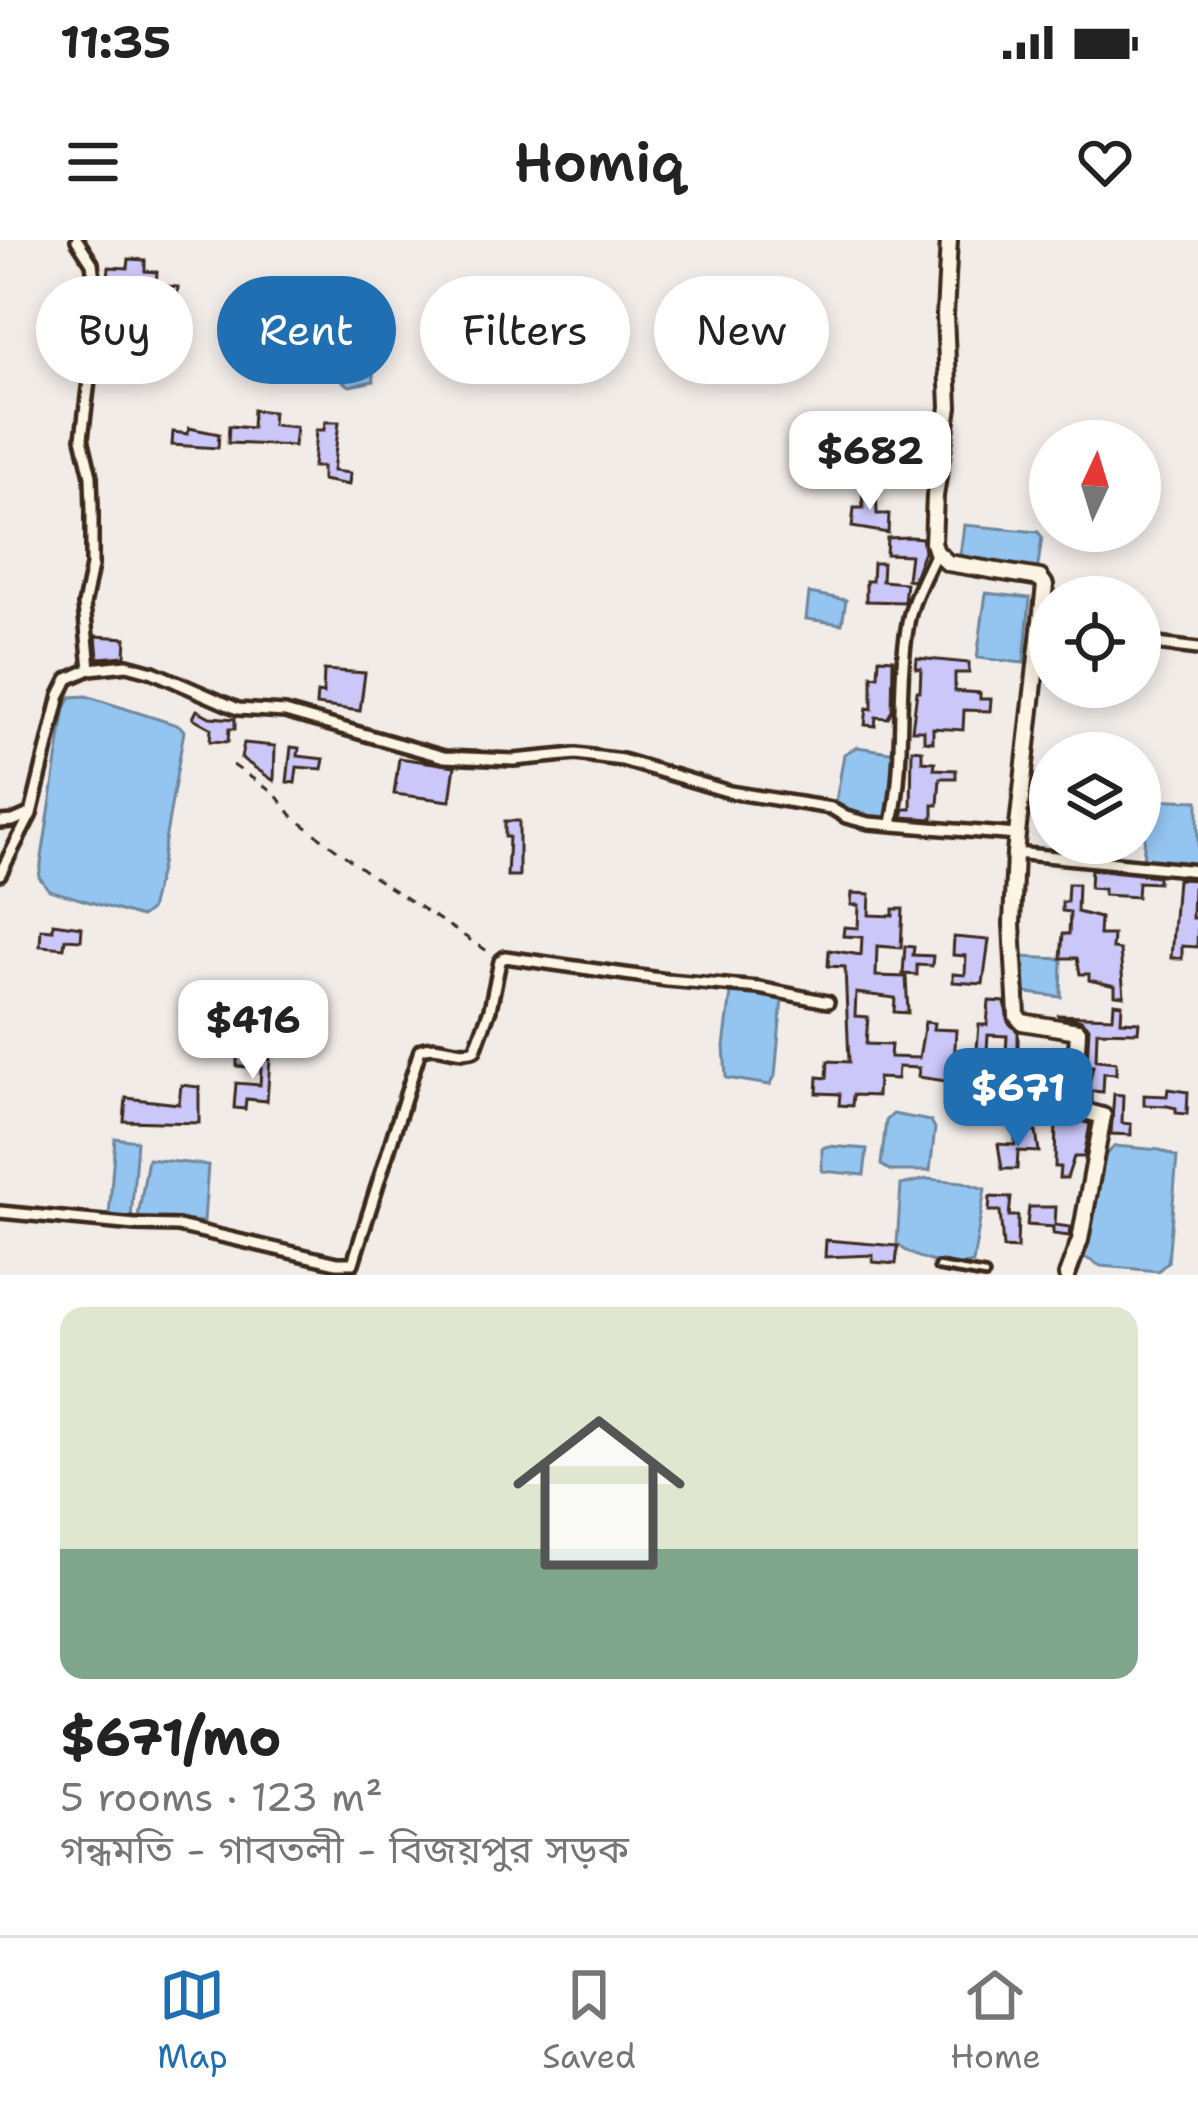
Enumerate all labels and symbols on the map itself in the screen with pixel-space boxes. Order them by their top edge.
pin: $682 [799,411,941,513]
north arrow [1029,420,1161,552]
pin: $416 [182,980,324,1082]
pin: $671 [947,1048,1089,1150]

